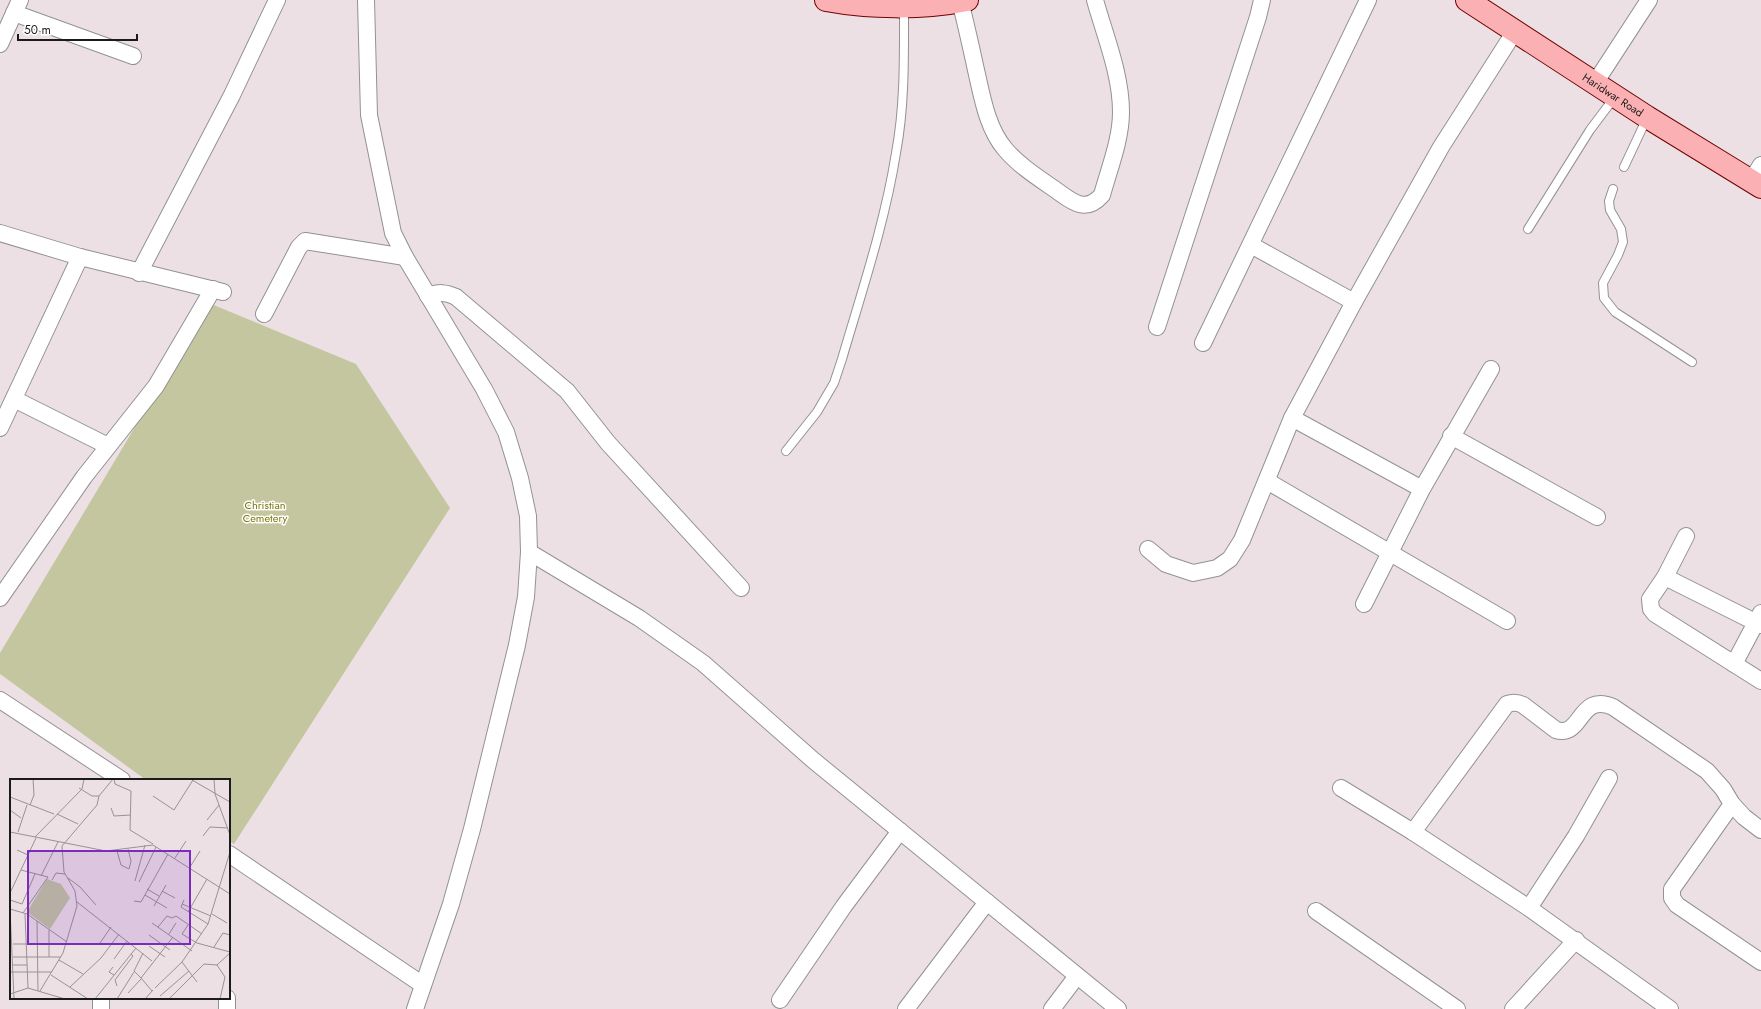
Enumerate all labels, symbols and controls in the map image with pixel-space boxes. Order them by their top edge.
scale bar [18,16,137,42]
text: 50 m [24,21,51,39]
street label: Haridwar Road [1579,69,1646,121]
park label: Christian Cemetery [243,497,288,526]
inset map [10,779,230,999]

